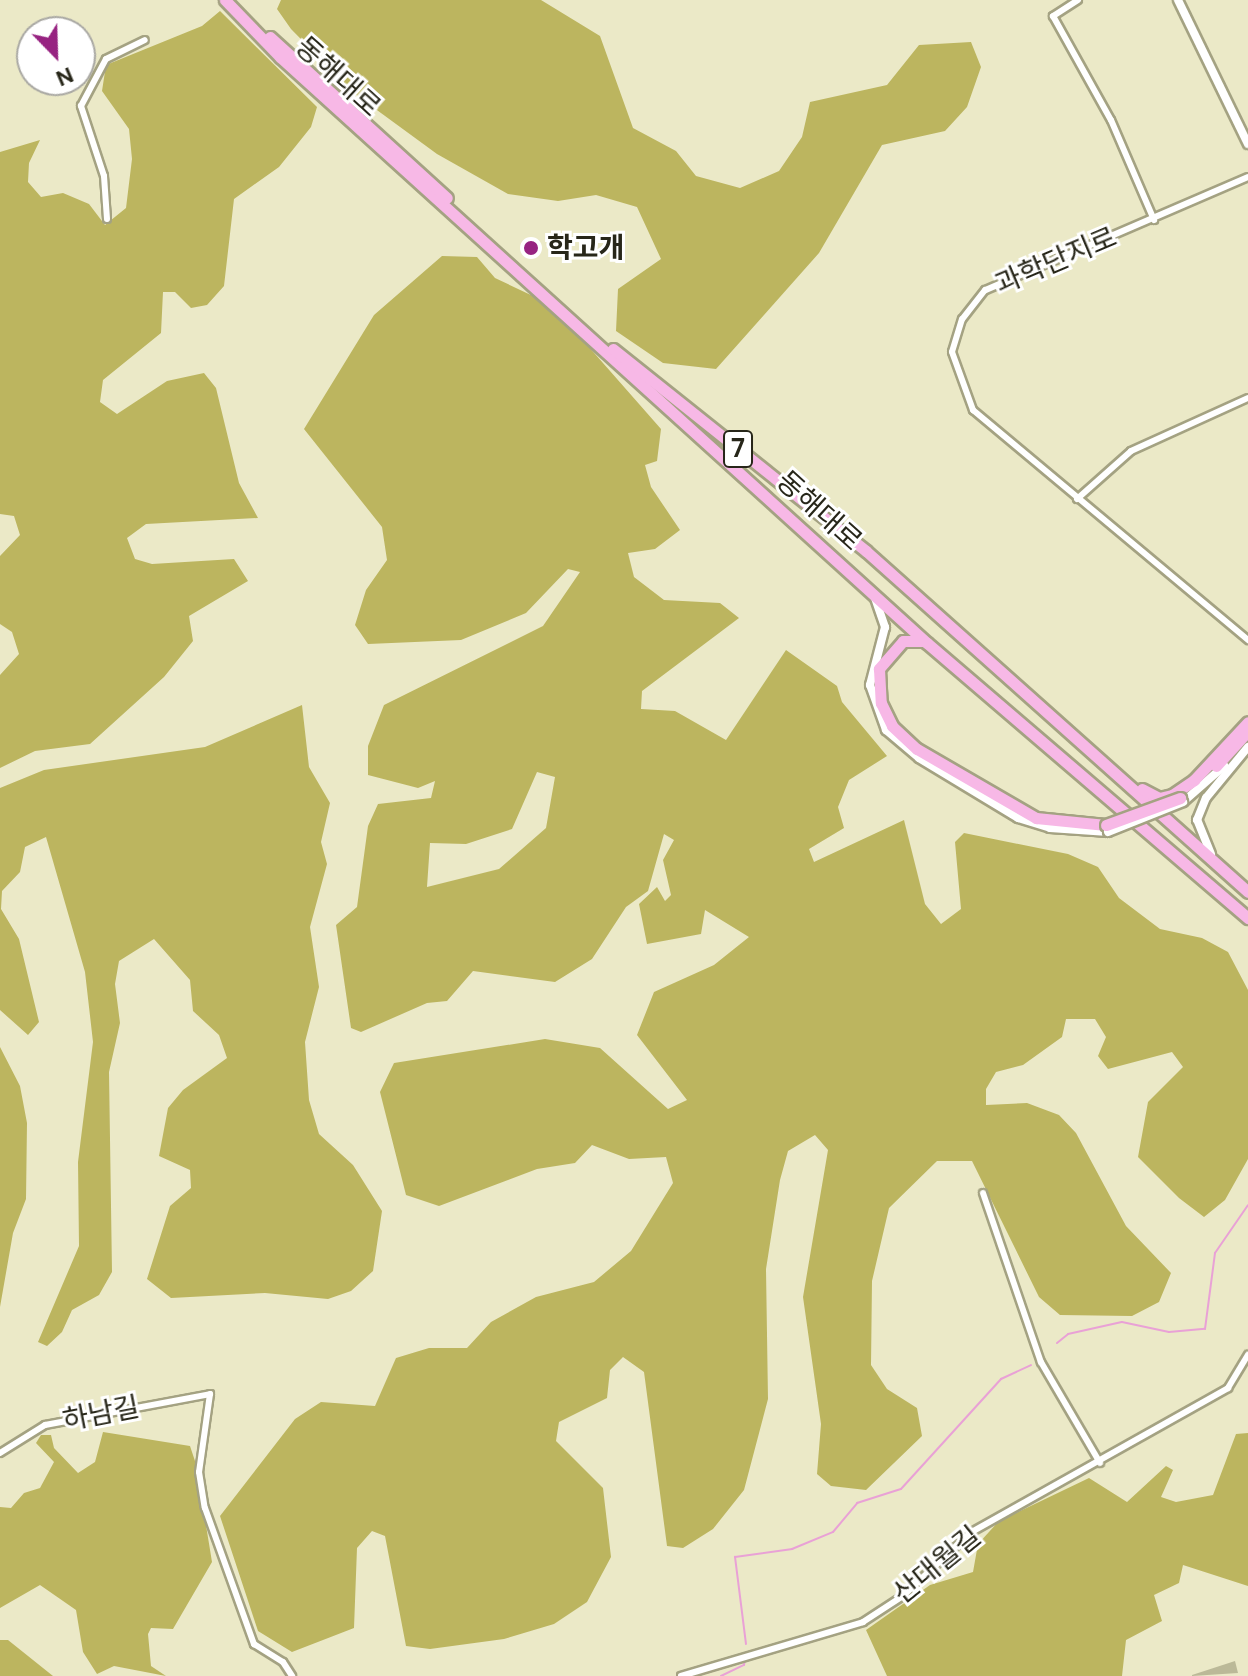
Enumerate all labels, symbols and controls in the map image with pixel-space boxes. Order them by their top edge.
north arrow [16,16,96,96]
street label: 동해대로 [288,30,388,124]
text: N [52,60,78,93]
street label: 과학단지로 [990,220,1122,302]
place label: 학고개 [547,231,624,265]
marker: 학고개 [522,239,540,257]
road number: 7 [722,427,754,471]
street label: 동해대로 [769,464,869,558]
street label: 하남길 [60,1390,142,1438]
street label: 산대월길 [886,1520,988,1610]

